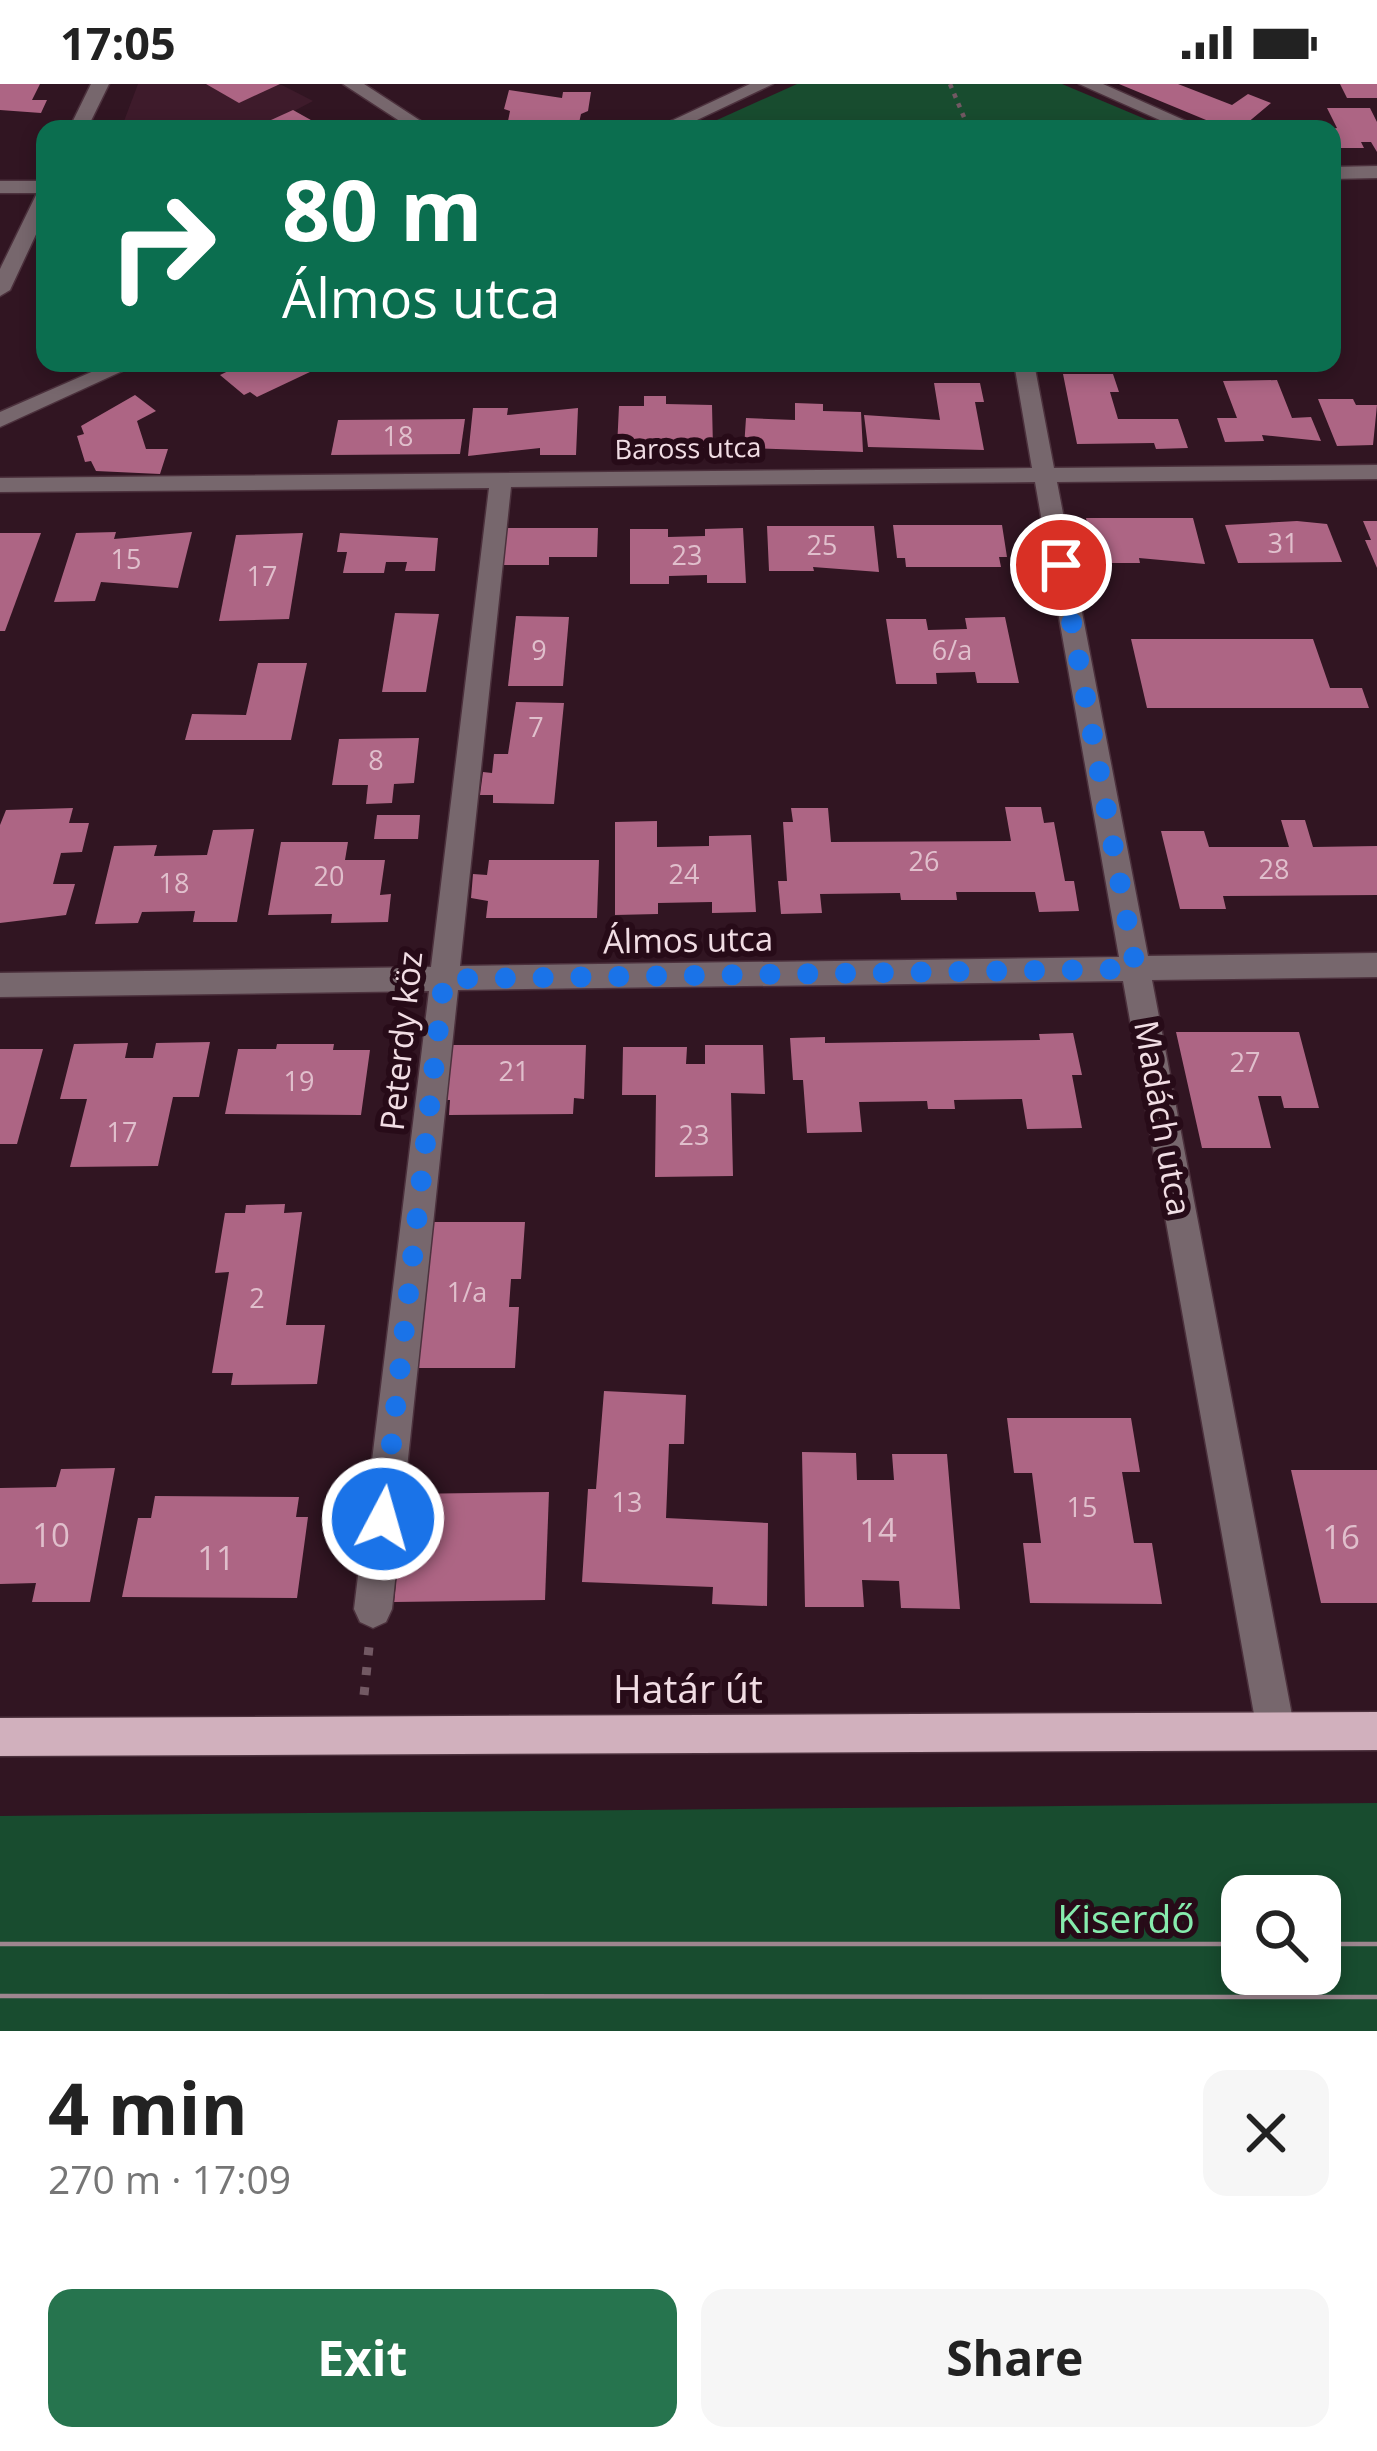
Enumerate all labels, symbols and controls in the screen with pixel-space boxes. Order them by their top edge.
text: 17:05 [60,12,176,73]
text: 80 m [282,151,482,266]
icon: right [84,168,240,324]
text: Álmos utca [282,260,560,334]
house number: 18 [383,417,413,454]
street label: Baross utca [614,428,762,467]
pin [1010,514,1112,616]
house number: 31 [1268,524,1298,561]
house number: 25 [807,526,837,563]
icon: arrive [1028,532,1094,598]
house number: 23 [672,536,702,573]
house number: 15 [111,540,141,577]
house number: 17 [247,557,277,594]
house number: 9 [531,631,547,668]
house number: 6/a [932,631,972,668]
house number: 7 [528,708,544,745]
house number: 8 [368,741,384,778]
house number: 26 [909,842,939,879]
house number: 28 [1259,850,1289,887]
house number: 24 [669,855,699,892]
house number: 20 [314,857,344,894]
house number: 18 [159,864,189,901]
street label: Álmos utca [603,916,773,963]
street label: Peterdy köz [369,949,432,1133]
street label: Madách utca [1124,1017,1203,1219]
house number: 27 [1230,1043,1260,1080]
house number: 21 [499,1052,529,1089]
house number: 19 [284,1062,314,1099]
house number: 17 [107,1113,137,1150]
house number: 23 [679,1116,709,1153]
house number: 1/a [447,1273,487,1310]
house number: 2 [249,1279,265,1316]
position arrow [320,1456,446,1582]
house number: 13 [612,1483,642,1520]
house number: 15 [1067,1488,1097,1525]
house number: 14 [859,1507,897,1552]
house number: 10 [32,1512,70,1557]
house number: 16 [1322,1514,1360,1559]
house number: 11 [197,1535,235,1580]
street label: Határ út [613,1661,763,1714]
map controls [1221,1875,1341,1995]
button: search [1221,1875,1341,1995]
park label: Kiserdő [1057,1891,1195,1944]
text: 4 min [48,2058,248,2156]
button: close [1203,2070,1329,2196]
text: 270 m · 17:09 [48,2152,291,2205]
button: Exit [48,2289,677,2427]
button: Share [701,2289,1329,2427]

